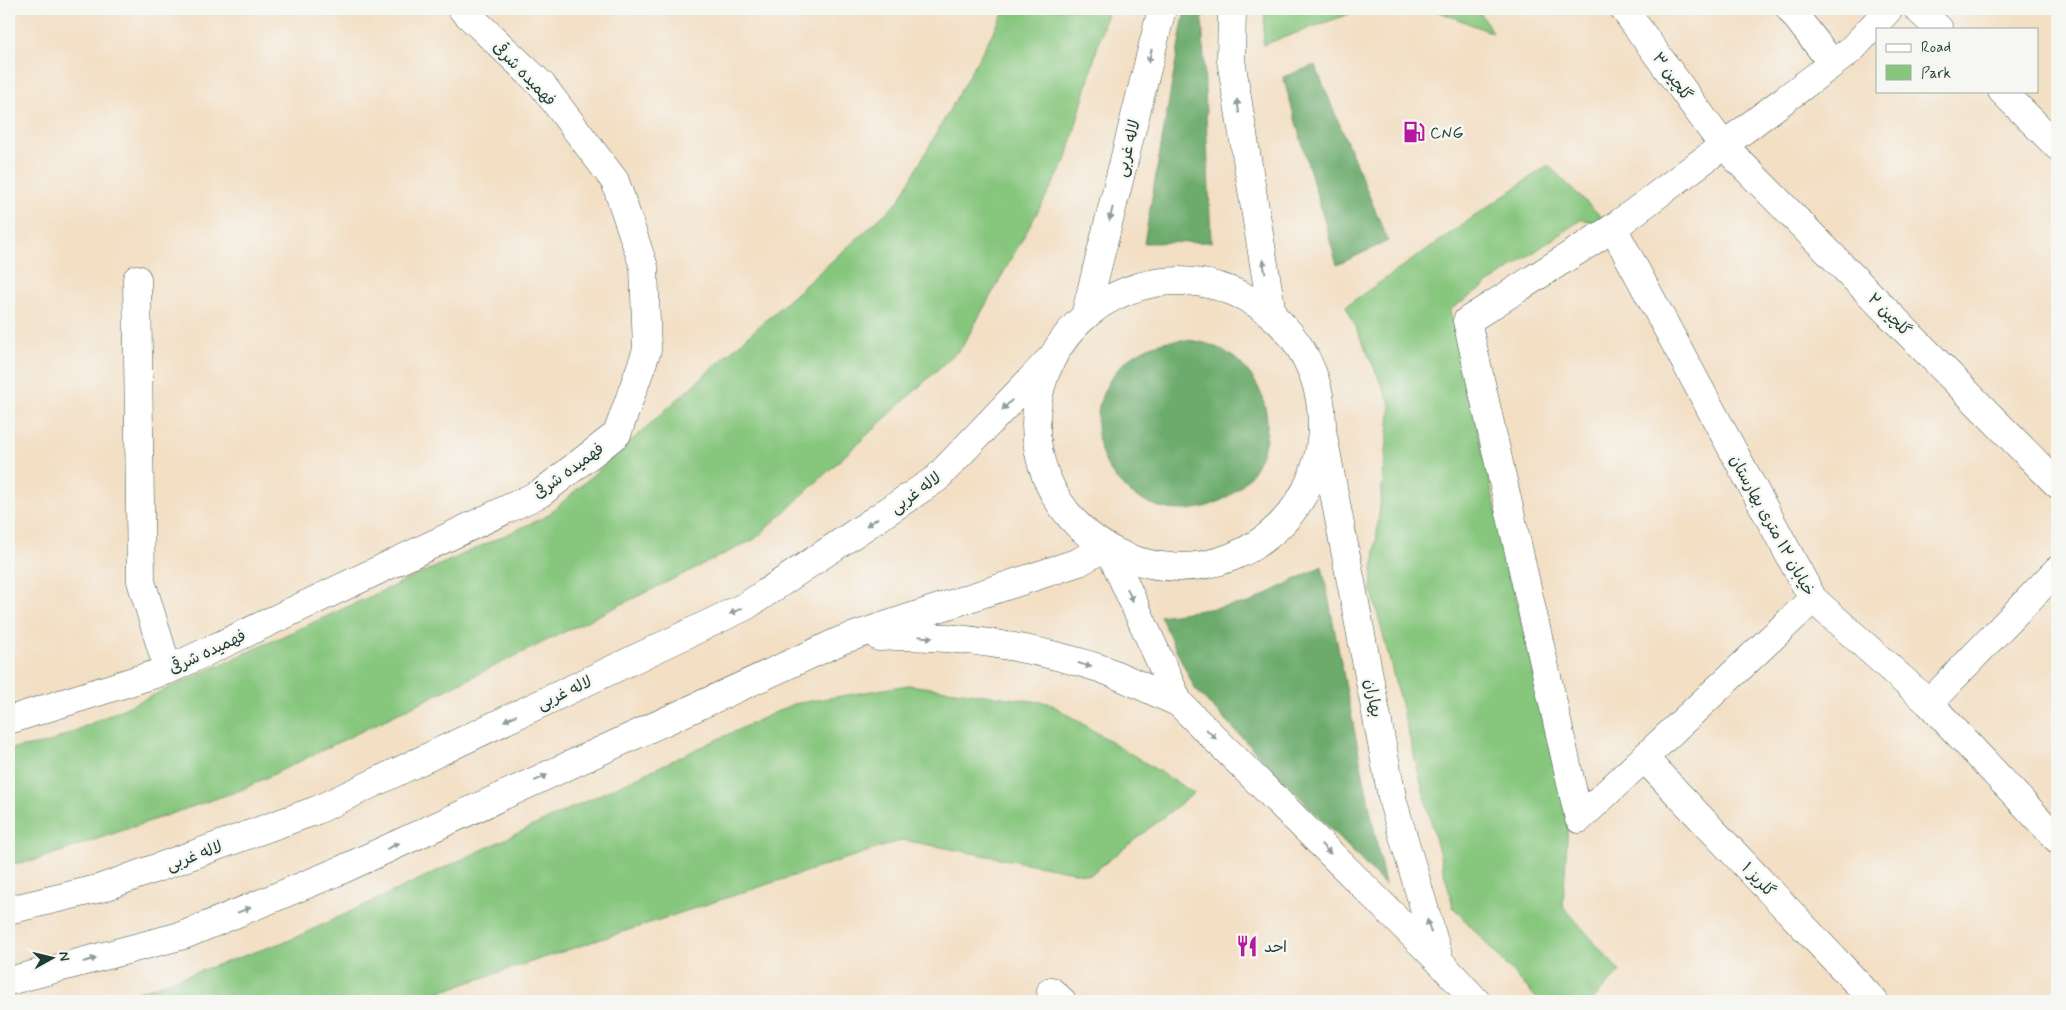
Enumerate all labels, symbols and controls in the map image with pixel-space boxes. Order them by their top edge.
legend [1876,28,2038,92]
street label: فهمیده شرقی [488,36,561,111]
text: Road [1921,38,1951,58]
one-way arrow [1146,48,1154,64]
street label: گلچین ۳ [1647,48,1697,106]
text: Park [1921,64,1951,84]
one-way arrow [1234,98,1242,114]
street label: لاله غربی [1111,118,1146,179]
fuel station icon: CNG [1401,119,1427,145]
place label: CNG [1430,123,1463,144]
one-way arrow [1106,206,1114,221]
one-way arrow [1260,258,1268,274]
street label: گلچین ۲ [1863,289,1915,341]
one-way arrow [1001,398,1013,410]
street label: فهمیده شرقی [529,438,608,504]
street label: خیابان ۱۲ متری بهارستان [1724,451,1819,600]
street label: لاله غربی [886,468,946,519]
one-way arrow [865,517,878,527]
one-way arrow [1127,588,1135,602]
one-way arrow [728,607,743,615]
street label: فهمیده شرقی [165,624,249,679]
one-way arrow [918,633,934,641]
one-way arrow [1078,661,1093,669]
street label: لاله غربی [534,672,595,715]
street label: بهاران [1359,677,1387,719]
one-way arrow [503,714,517,722]
one-way arrow [1205,728,1217,740]
one-way arrow [534,774,548,782]
street label: لاله غربی [164,837,225,876]
one-way arrow [386,841,400,849]
one-way arrow [1320,843,1332,855]
street label: گلریز ۱ [1736,858,1779,902]
one-way arrow [237,905,251,913]
one-way arrow [1425,918,1433,933]
north arrow [28,932,78,982]
restaurant icon: احد [1234,933,1260,959]
place label: احد [1264,937,1287,958]
text: N [54,950,73,962]
one-way arrow [82,956,97,964]

